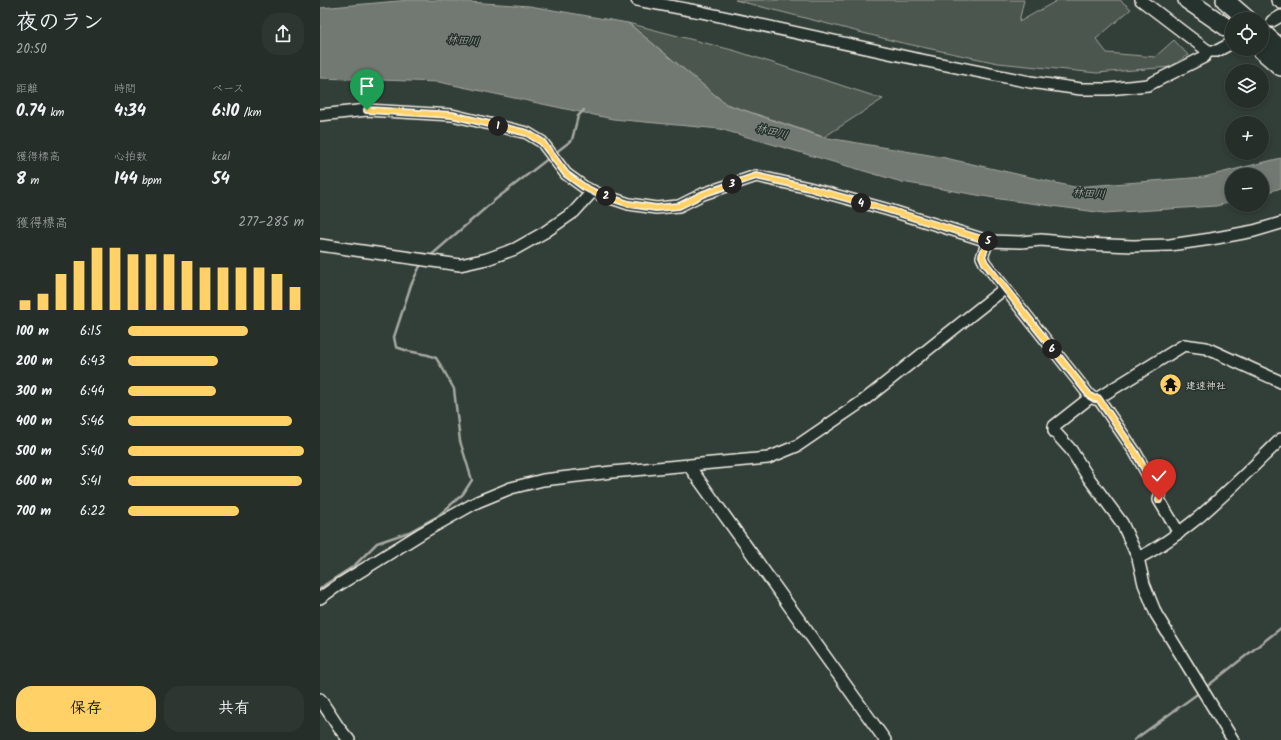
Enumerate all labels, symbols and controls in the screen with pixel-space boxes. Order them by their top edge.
text: 夜のラン [16,6,104,41]
map controls [1225,12,1269,212]
button: locate [1225,12,1269,56]
button: share [262,13,304,55]
water label: 林田川 [446,31,480,51]
text: 20:50 [16,39,47,60]
button: layers [1225,64,1269,108]
pin [350,69,384,110]
icon: arrive [356,75,378,97]
text: 距離 [16,80,38,98]
text: 時間 [114,80,136,98]
text: ペース [212,80,244,98]
text: 0.74 [16,98,46,125]
text: 4:34 [114,98,146,125]
text: 6:10 [212,98,239,125]
text: km [46,104,64,122]
text: /km [239,104,262,122]
pin: 1 [488,116,508,136]
button: + [1225,116,1269,160]
text: 1 [496,117,500,135]
water label: 林田川 [754,119,790,145]
text: 獲得標高 [16,148,60,166]
text: 心拍数 [114,148,147,166]
text: kcal [212,148,230,166]
text: 8 [16,166,26,193]
text: 144 [114,166,138,193]
text: 54 [212,166,230,193]
button: − [1225,168,1269,212]
text: m [26,172,39,190]
text: bpm [138,172,162,190]
pin: 3 [722,174,742,194]
text: 3 [729,175,735,193]
water label: 林田川 [1072,184,1106,204]
pin: 2 [596,186,616,206]
text: 2 [603,187,609,205]
pin: 4 [851,193,871,213]
text: 4 [858,194,864,212]
text: 277–285 m [239,212,304,233]
text: 獲得標高 [16,213,68,234]
pin: 5 [978,231,998,251]
text: 5 [985,232,991,250]
text: 100 m [16,321,49,342]
text: 6:15 [80,321,102,342]
pin: 6 [1042,339,1062,359]
text: 6 [1049,340,1055,358]
text: 200 m [16,351,53,372]
text: 6:43 [80,351,105,372]
temple icon: 建速神社 [1157,372,1183,398]
place label: 建速神社 [1186,378,1226,394]
text: 300 m [16,381,52,402]
text: 6:44 [80,381,105,402]
text: 400 m [16,411,52,432]
text: 5:46 [80,411,105,432]
text: 500 m [16,441,52,462]
text: 5:40 [80,441,104,462]
pin [1142,459,1176,500]
icon: check [1148,465,1170,487]
text: 600 m [16,471,52,492]
text: 5:41 [80,471,101,492]
text: 700 m [16,501,51,522]
text: 6:22 [80,501,106,522]
button: 保存 [16,686,156,732]
button: 共有 [164,686,304,732]

